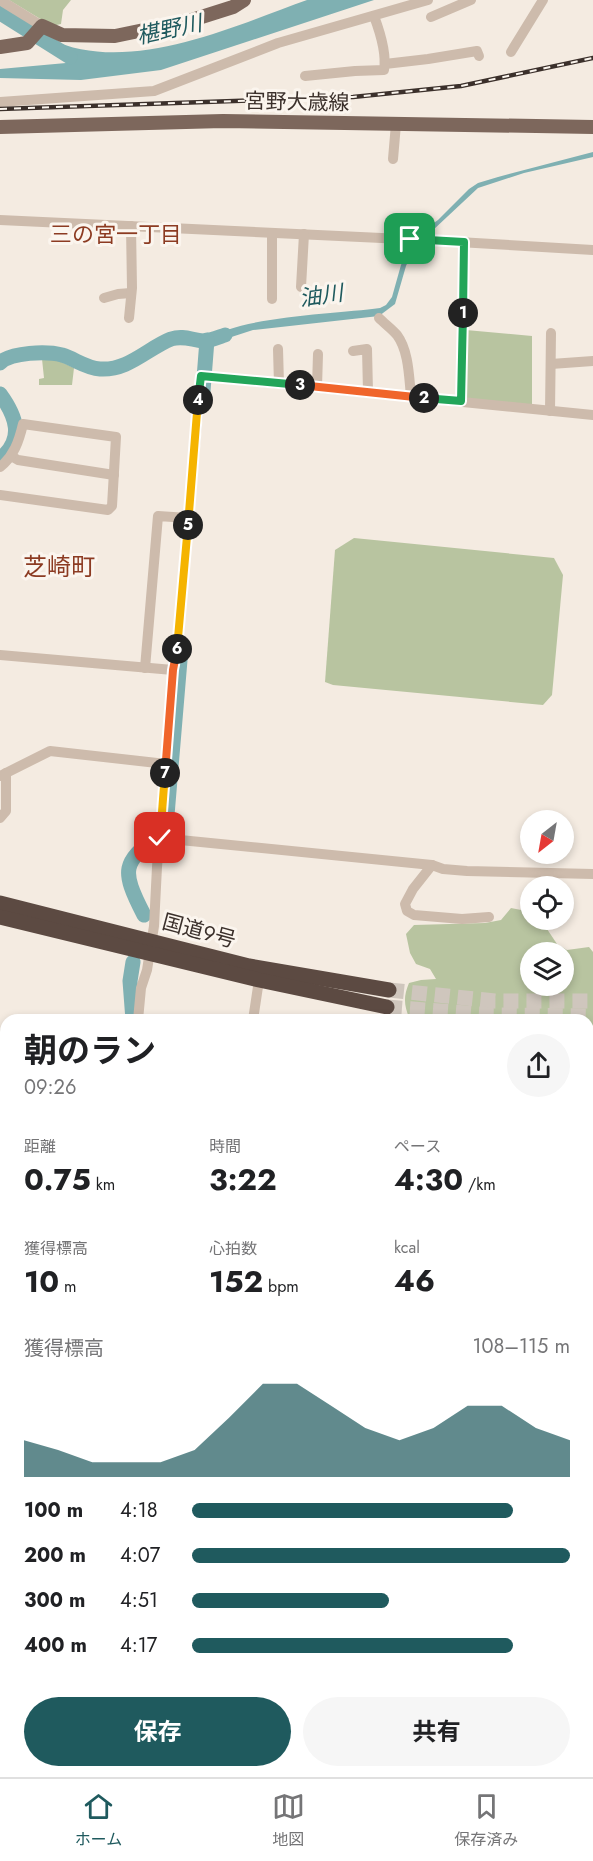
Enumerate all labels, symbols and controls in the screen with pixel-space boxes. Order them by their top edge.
water label: 椹野川 [133,6,207,52]
street label: 宮野大歳線 [244,86,350,118]
pin [384,213,435,264]
district label: 三の宮一丁目 [50,218,182,250]
icon: arrive [393,222,426,255]
water label: 油川 [297,276,347,314]
pin: 1 [448,298,478,328]
text: 1 [459,301,467,324]
pin: 3 [285,370,315,400]
text: 3 [295,373,305,396]
pin: 2 [409,383,439,413]
pin: 4 [183,385,213,415]
text: 2 [419,386,429,409]
text: 4 [192,388,204,411]
pin: 5 [173,510,203,540]
text: 5 [183,513,193,536]
district label: 芝崎町 [23,549,95,584]
pin: 6 [162,634,192,664]
text: 6 [172,637,182,660]
pin: 7 [150,758,180,788]
text: 7 [160,761,170,784]
north arrow [520,810,574,864]
map controls [520,810,574,996]
pin [134,812,185,863]
icon: check [143,821,176,854]
button: locate [520,876,574,930]
street label: 国道9号 [159,907,239,955]
button: layers [520,942,574,996]
text: 朝のラン [24,1027,156,1074]
button: share [507,1034,570,1097]
text: 09:26 [24,1073,76,1102]
text: 距離 [24,1135,56,1158]
text: 時間 [209,1135,241,1158]
text: ペース [394,1135,441,1158]
text: 0.75 [24,1158,91,1201]
text: 3:22 [209,1158,277,1201]
text: 4:30 [394,1158,463,1201]
text: km [91,1173,115,1196]
text: /km [463,1173,496,1196]
text: kcal [394,1236,420,1259]
text: 獲得標高 [24,1237,88,1260]
text: 心拍数 [209,1237,257,1260]
text: 46 [394,1259,435,1302]
text: 10 [24,1260,59,1303]
text: 152 [209,1260,263,1303]
text: m [59,1275,76,1298]
text: bpm [263,1275,299,1298]
text: 108–115 m [472,1332,570,1361]
text: 獲得標高 [24,1334,104,1363]
text: 100 m [24,1496,83,1525]
text: 4:18 [120,1496,158,1525]
text: 200 m [24,1541,86,1570]
text: 4:07 [120,1541,160,1570]
text: 300 m [24,1586,85,1615]
text: 4:51 [120,1586,158,1615]
text: 400 m [24,1631,87,1660]
text: 4:17 [120,1631,157,1660]
button: 保存 [24,1697,291,1766]
button: 共有 [303,1697,570,1766]
tab: ホーム [75,1790,122,1851]
tab: 地図 [272,1790,305,1851]
tab: 保存済み [454,1790,518,1851]

